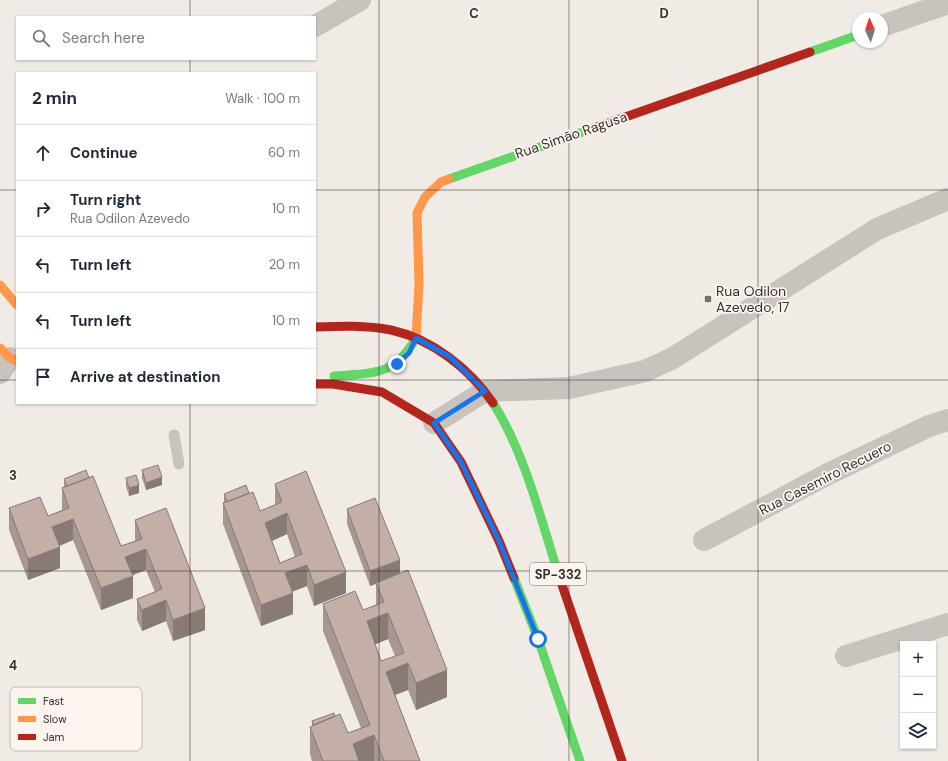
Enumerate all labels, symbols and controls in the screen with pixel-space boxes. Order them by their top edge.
text: C [469,5,479,22]
text: D [659,5,669,22]
north arrow [852,12,888,48]
search box [16,16,316,60]
icon: search [30,27,52,49]
text: Search here [62,28,145,48]
text: 2 min [32,87,77,109]
text: Walk · 100 m [225,90,300,107]
street label: Rua Simão Ragusa [513,107,629,163]
icon: ahead [32,142,54,164]
text: Continue [70,143,138,163]
text: 60 m [268,144,300,161]
text: Turn right [70,190,141,210]
icon: right [32,198,54,220]
text: 10 m [272,200,300,217]
text: Rua Odilon Azevedo [70,210,190,227]
icon: left [32,254,54,276]
text: Turn left [70,255,131,275]
text: 20 m [269,256,300,273]
place label: Rua Odilon Azevedo, 17 [716,282,790,316]
marker: Rua Odilon Azevedo, 17 [703,294,713,304]
icon: left [32,310,54,332]
text: Turn left [70,311,131,331]
text: 10 m [272,312,300,329]
route end [388,355,406,373]
icon: arrive [32,366,54,388]
text: Arrive at destination [70,367,221,387]
street label: Rua Casemiro Recuero [756,437,894,519]
text: 3 [9,467,17,484]
road number: SP-332 [530,563,586,585]
route start [529,630,547,648]
map controls [900,641,936,749]
button: + [900,641,936,677]
text: 4 [9,657,17,674]
button: − [900,677,936,713]
legend [10,687,142,751]
text: Fast [43,694,64,708]
text: Slow [43,712,67,726]
button: layers [900,713,936,749]
text: Jam [43,730,64,744]

